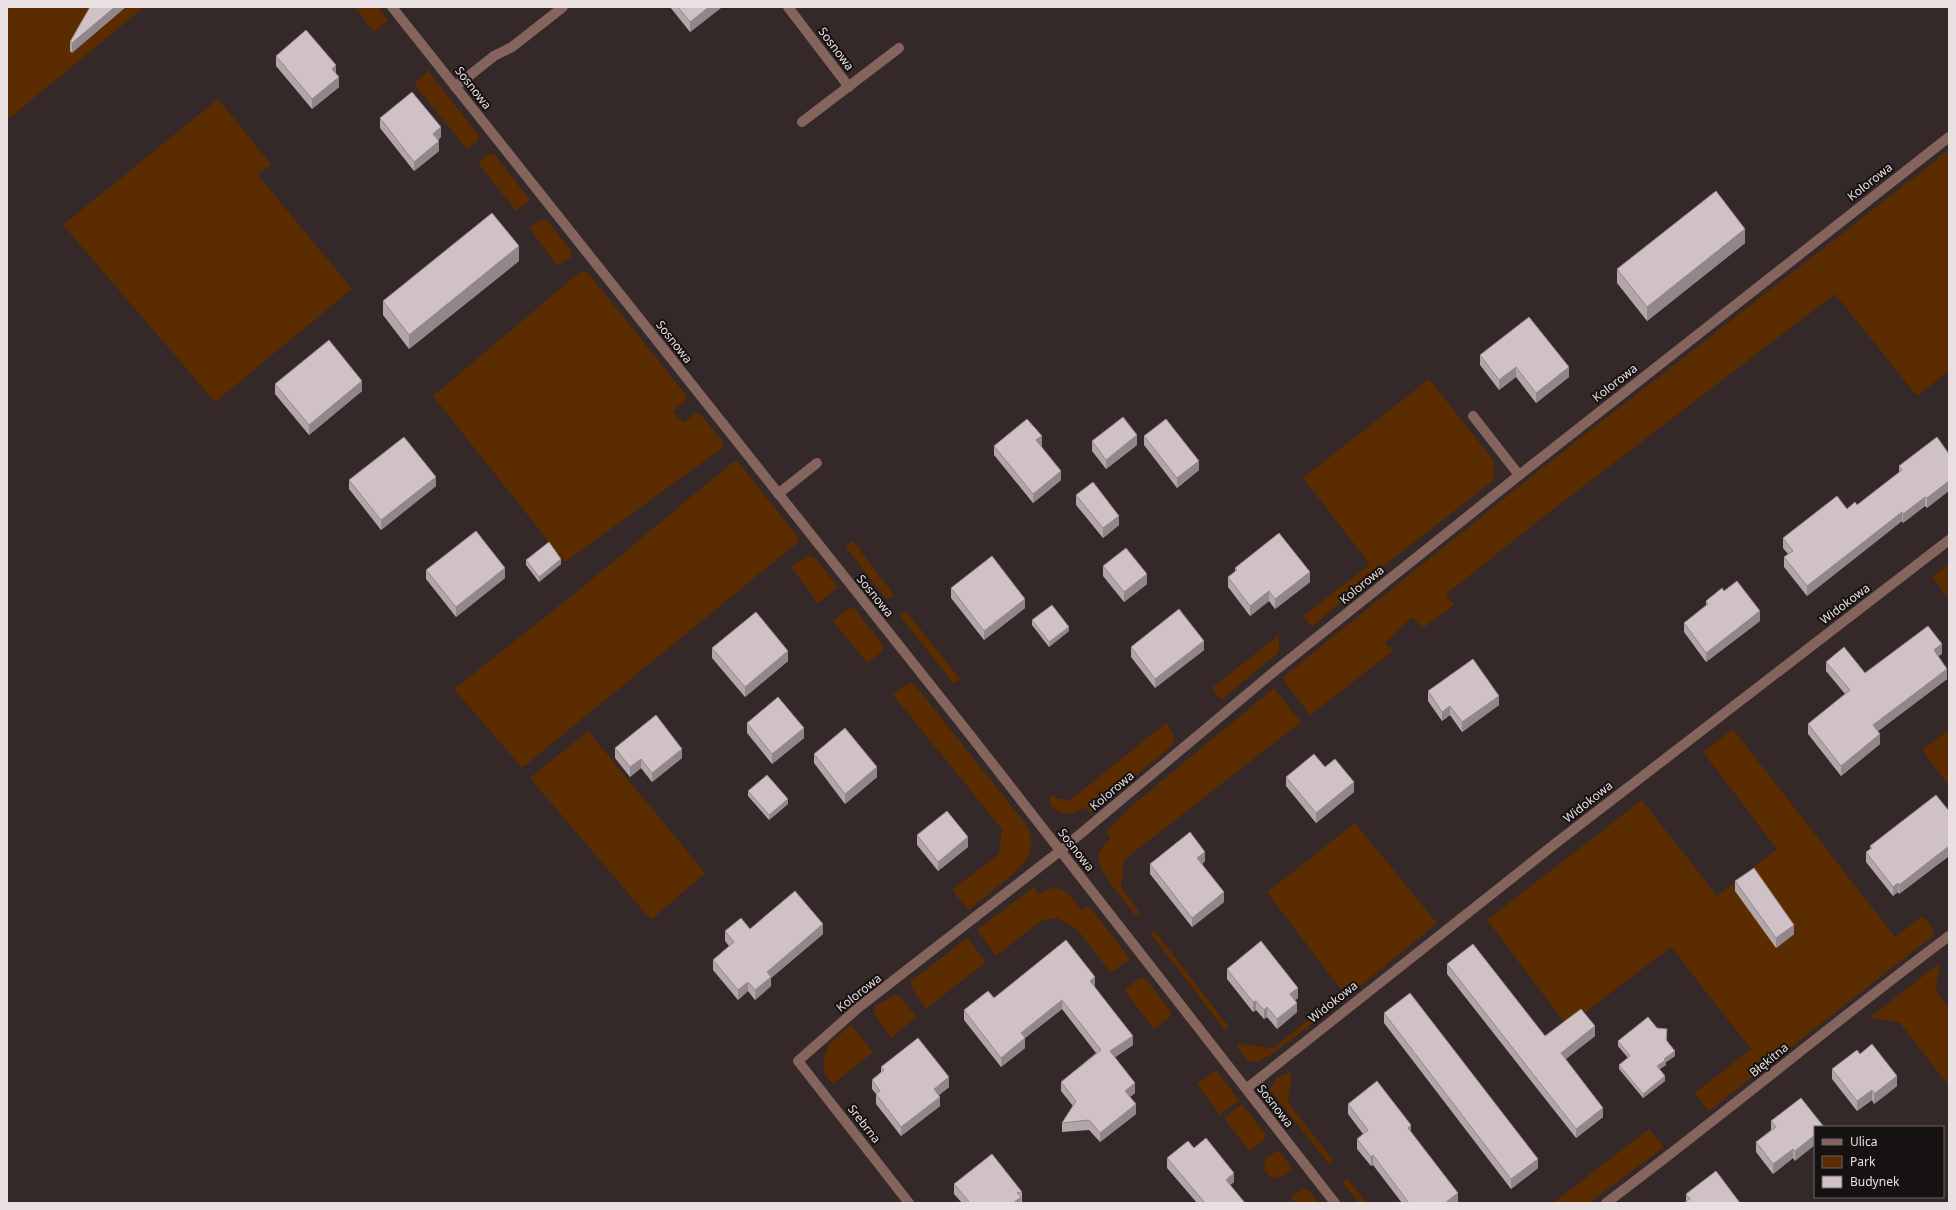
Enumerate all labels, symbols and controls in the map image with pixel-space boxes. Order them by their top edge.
street label: Sosnowa [815,24,858,74]
street label: Sosnowa [451,63,496,113]
street label: Kolorowa [1844,159,1896,205]
street label: Sosnowa [652,317,697,367]
street label: Kolorowa [1589,360,1641,406]
street label: Kolorowa [1336,561,1388,608]
street label: Sosnowa [853,571,898,621]
street label: Widokowa [1816,579,1873,628]
street label: Kolorowa [1086,767,1137,814]
street label: Widokowa [1559,777,1616,826]
street label: Sosnowa [1054,825,1099,875]
street label: Kolorowa [833,970,885,1016]
street label: Widokowa [1304,977,1361,1026]
street label: Błękitna [1746,1039,1792,1081]
street label: Sosnowa [1253,1081,1298,1131]
street label: Srebrna [844,1101,885,1146]
legend [1814,1126,1944,1198]
text: Ulica [1850,1133,1877,1150]
text: Park [1850,1153,1876,1170]
text: Budynek [1850,1173,1900,1190]

